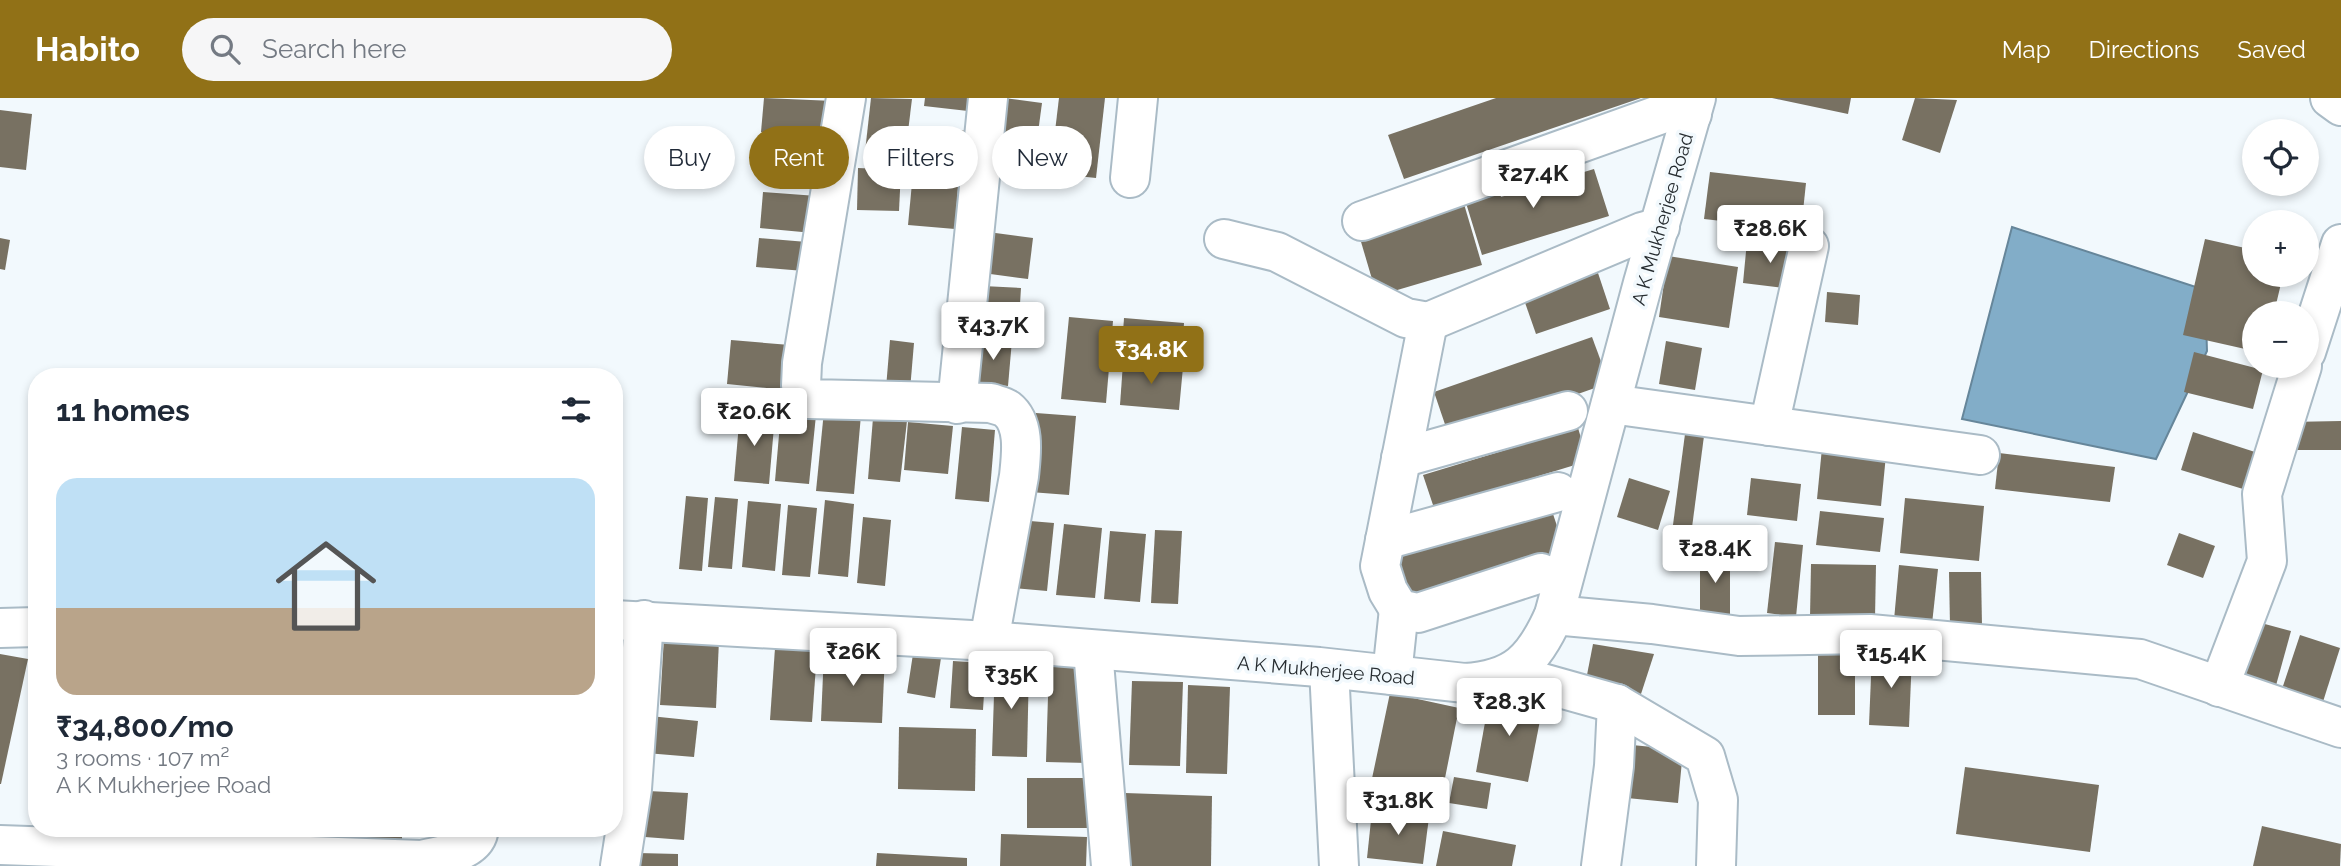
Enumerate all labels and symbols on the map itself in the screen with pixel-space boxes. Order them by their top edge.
street label: A K Mukherjee Road [1627,130,1697,308]
pin: ₹27.4K [1476,150,1590,210]
pin: ₹28.6K [1713,206,1827,265]
pin: ₹43.7K [936,302,1050,362]
pin: ₹34.8K [1094,327,1208,386]
pin: ₹20.6K [697,388,811,448]
pin: ₹28.4K [1658,526,1772,585]
pin: ₹26K [812,628,894,688]
pin: ₹15.4K [1834,630,1948,690]
street label: A K Mukherjee Road [1236,651,1416,689]
pin: ₹35K [970,652,1052,711]
pin: ₹28.3K [1452,678,1566,738]
pin: ₹31.8K [1341,778,1455,837]

